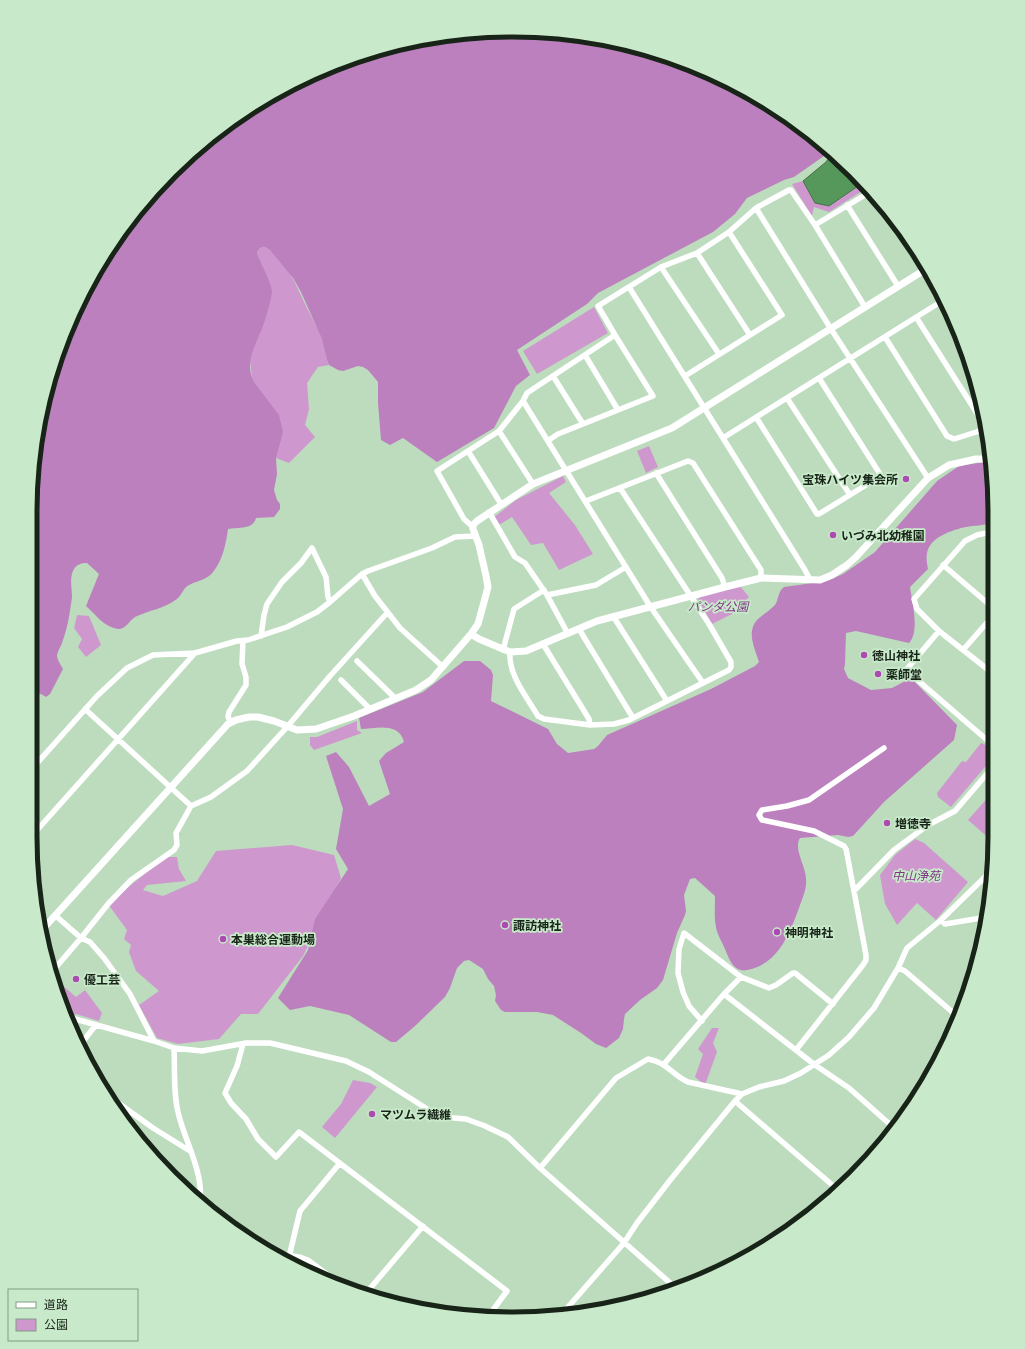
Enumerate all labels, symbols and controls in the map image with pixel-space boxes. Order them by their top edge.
place label: 宝珠ハイツ集会所 [802,471,898,488]
marker: 宝珠ハイツ集会所 [901,474,911,484]
place label: いづみ北幼稚園 [841,527,925,544]
marker: いづみ北幼稚園 [828,530,838,540]
park label: パンダ公園 [688,598,750,615]
place label: 徳山神社 [872,647,920,664]
marker: 徳山神社 [859,650,869,660]
place label: 薬師堂 [886,666,922,683]
marker: 薬師堂 [873,669,883,679]
place label: 増徳寺 [895,815,931,832]
marker: 増徳寺 [882,818,892,828]
park label: 中山浄苑 [892,867,942,884]
place label: 諏訪神社 [513,917,561,934]
marker: 諏訪神社 [500,920,510,930]
place label: 神明神社 [785,924,833,941]
marker: 神明神社 [772,927,782,937]
place label: 本巣総合運動場 [231,931,315,948]
marker: 本巣総合運動場 [218,934,228,944]
place label: 優工芸 [84,971,120,988]
marker: 優工芸 [71,974,81,984]
place label: マツムラ繊維 [380,1106,451,1123]
marker: マツムラ繊維 [367,1109,377,1119]
legend [8,1289,138,1341]
text: 道路 [44,1296,68,1313]
text: 公園 [44,1316,68,1333]

